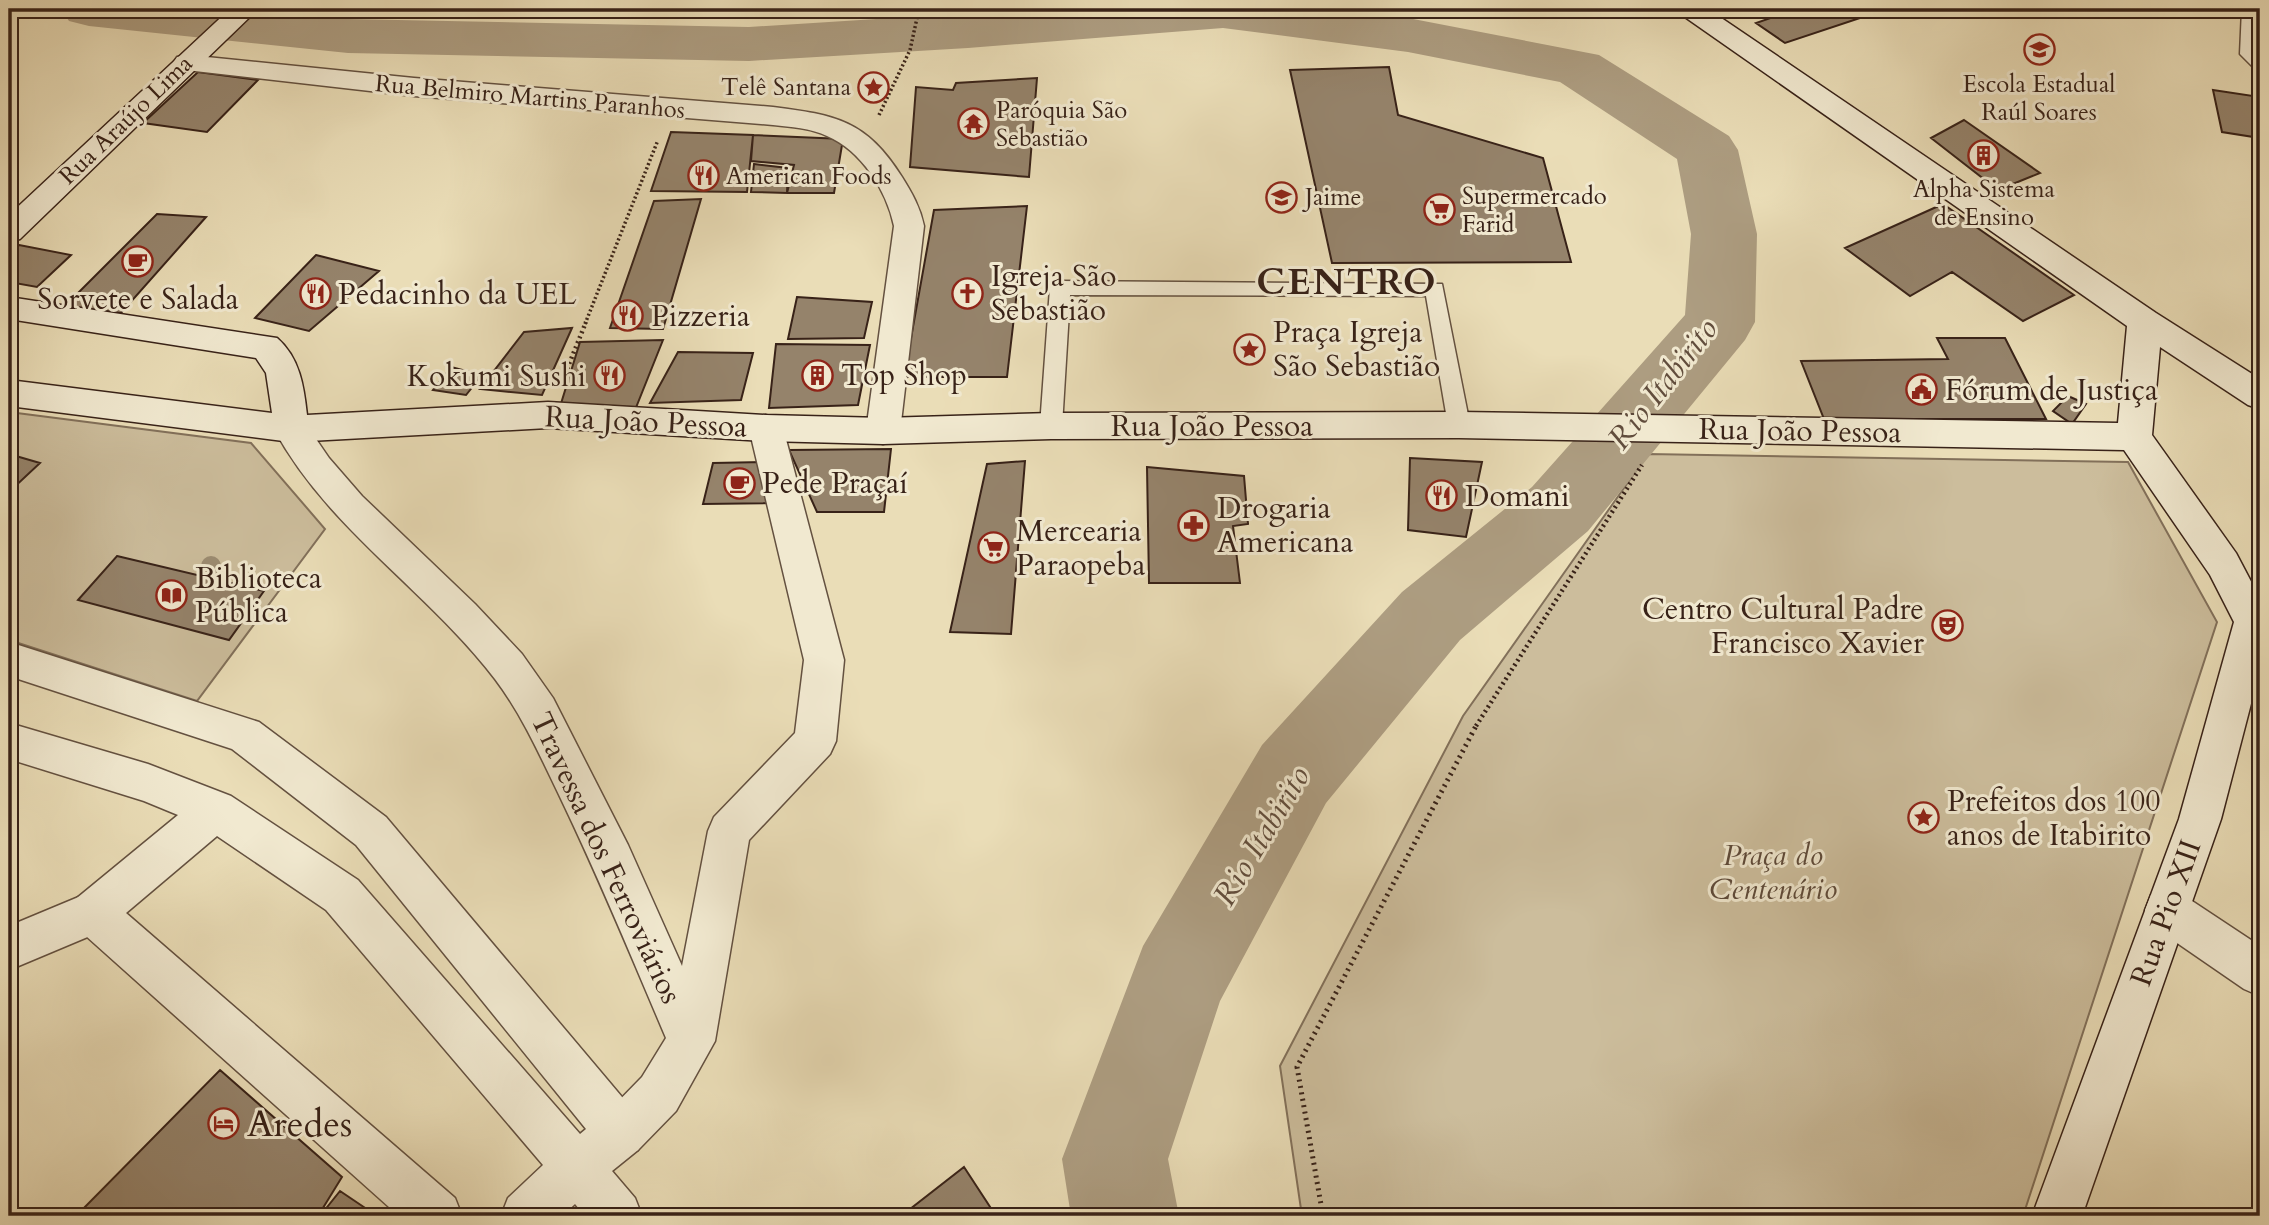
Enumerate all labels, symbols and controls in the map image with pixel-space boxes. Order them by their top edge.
school or university icon: Escola Estadual Raúl Soares [2022,33,2056,67]
street label: Rua Araújo Lima [52,47,201,192]
street label: Rua Belmiro Martins Paranhos [374,67,686,127]
place label: Escola Estadual Raúl Soares [1963,68,2115,129]
place icon: Telê Santana [857,70,891,104]
place label: Telê Santana [721,71,852,104]
place label: Paróquia São Sebastião [996,94,1127,155]
temple icon: Paróquia São Sebastião [956,107,990,141]
building icon: Alpha Sistema de Ensino [1967,138,2001,172]
restaurant icon: American Foods [686,159,720,193]
place label: American Foods [726,160,892,193]
place label: Alpha Sistema de Ensino [1913,173,2056,234]
school or university icon: Jaime [1265,180,1299,214]
place label: Supermercado Farid [1462,180,1607,241]
place label: Jaime [1302,181,1361,214]
supermarket icon: Supermercado Farid [1422,193,1456,227]
cafe icon: Sorvete e Salada [121,244,155,278]
place label: Igreja São Sebastião [991,256,1116,331]
district label: CENTRO [1256,257,1438,307]
place label: Pedacinho da UEL [338,274,577,315]
church icon: Igreja São Sebastião [951,276,985,310]
restaurant icon: Pedacinho da UEL [298,277,332,311]
place label: Sorvete e Salada [37,279,239,320]
place label: Pizzeria [651,296,750,337]
restaurant icon: Pizzeria [611,299,645,333]
water label: Rio Itabirito [1598,309,1728,459]
place label: Praça Igreja São Sebastião [1273,312,1440,387]
place icon: Praça Igreja São Sebastião [1233,332,1267,366]
place label: Top Shop [841,355,967,396]
place label: Kokumi Sushi [407,356,586,397]
building icon: Top Shop [801,358,835,392]
restaurant icon: Kokumi Sushi [592,359,626,393]
place label: Fórum de Justiça [1945,370,2158,411]
public building icon: Fórum de Justiça [1905,373,1939,407]
street label: Rua João Pessoa [544,396,748,448]
street label: Rua João Pessoa [1111,406,1313,447]
street label: Rua João Pessoa [1698,409,1902,453]
place label: Pede Praçaí [762,463,908,504]
cafe icon: Pede Praçaí [722,466,756,500]
place label: Domani [1465,476,1569,517]
restaurant icon: Domani [1425,479,1459,513]
place label: Drogaria Americana [1217,488,1353,563]
pharmacy icon: Drogaria Americana [1177,508,1211,542]
place label: Mercearia Paraopeba [1016,511,1146,586]
supermarket icon: Mercearia Paraopeba [976,531,1010,565]
place label: Biblioteca Pública [195,558,322,633]
library icon: Biblioteca Pública [155,578,189,612]
place label: Centro Cultural Padre Francisco Xavier [1642,589,1924,664]
theatre icon: Centro Cultural Padre Francisco Xavier [1930,609,1964,643]
street label: Travessa dos Ferroviários [520,706,692,1010]
water label: Rio Itabirito [1203,758,1321,914]
place label: Prefeitos dos 100 anos de Itabirito [1947,781,2161,856]
place icon: Prefeitos dos 100 anos de Itabirito [1907,801,1941,835]
street label: Rua Pio XII [2121,834,2211,992]
park label: Praça do Centenário [1709,835,1837,910]
place label: Aredes [247,1099,353,1149]
hotel icon: Aredes [207,1107,241,1141]

